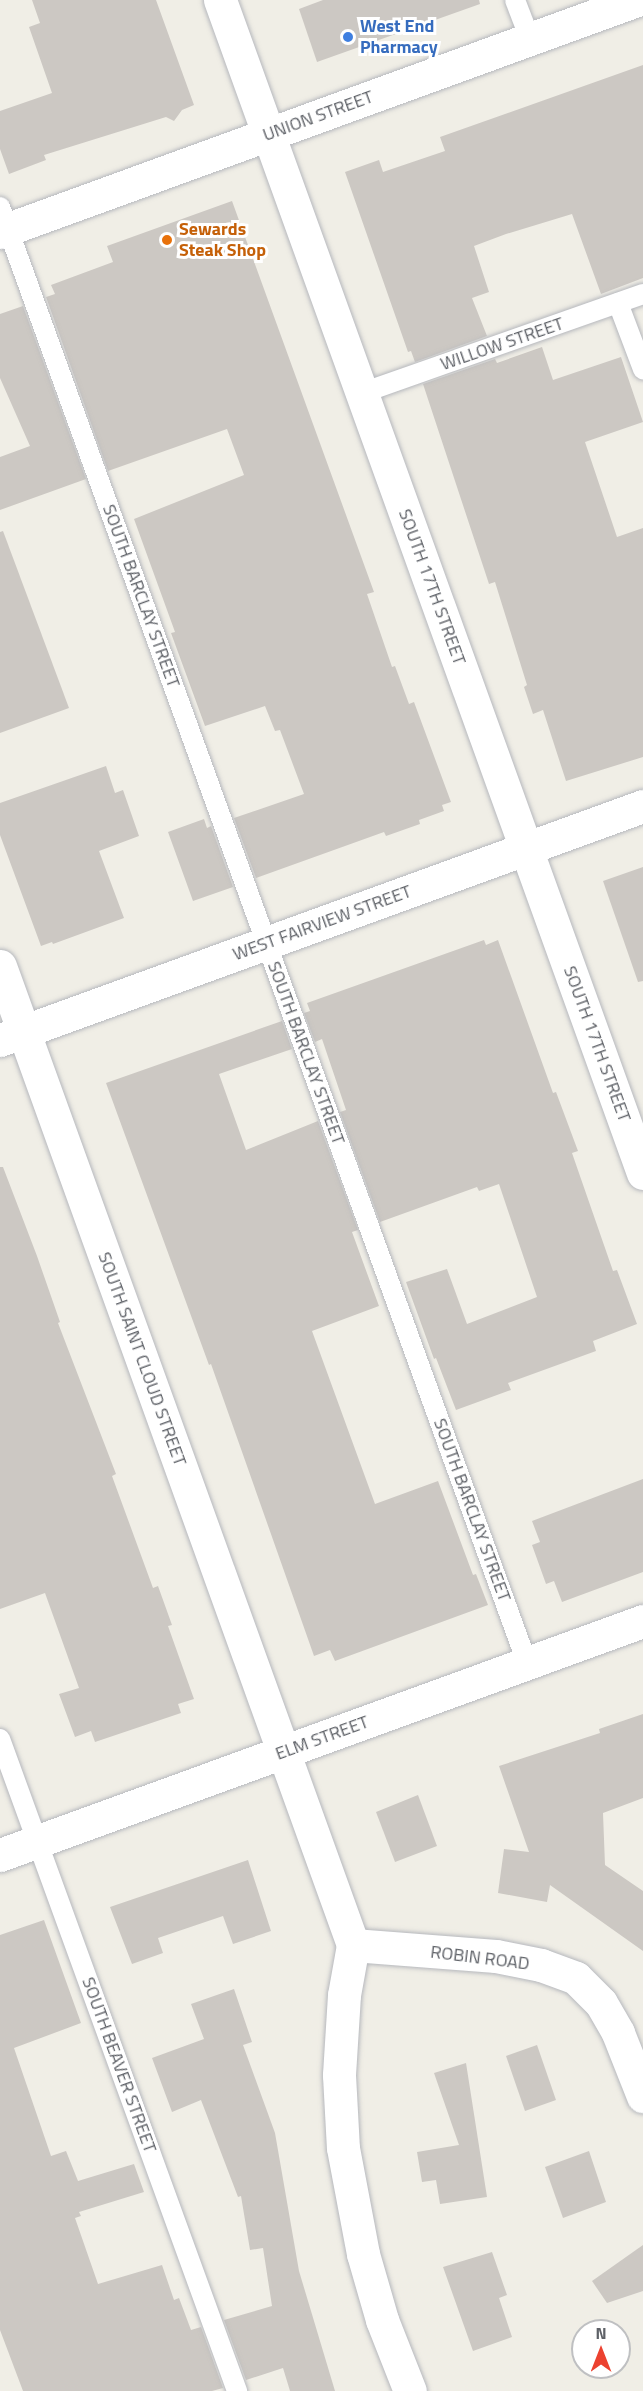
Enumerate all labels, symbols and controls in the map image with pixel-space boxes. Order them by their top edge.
place label: West End Pharmacy [360,16,438,58]
marker: West End Pharmacy [341,30,355,44]
street label: UNION STREET [260,86,376,146]
place label: Sewards Steak Shop [179,219,266,262]
marker: Sewards Steak Shop [160,233,174,247]
street label: WILLOW STREET [438,313,566,375]
street label: SOUTH BARCLAY STREET [98,502,184,690]
street label: SOUTH 17TH STREET [394,506,470,668]
street label: WEST FAIRVIEW STREET [230,881,414,965]
street label: SOUTH BARCLAY STREET [263,959,349,1147]
street label: SOUTH 17TH STREET [559,963,635,1125]
street label: SOUTH SAINT CLOUD STREET [93,1249,191,1469]
street label: SOUTH BARCLAY STREET [429,1416,515,1604]
street label: ELM STREET [273,1711,371,1765]
street label: ROBIN ROAD [429,1941,531,1975]
street label: SOUTH BEAVER STREET [77,1974,161,2156]
north arrow [571,2319,631,2379]
text: N [595,2321,607,2345]

